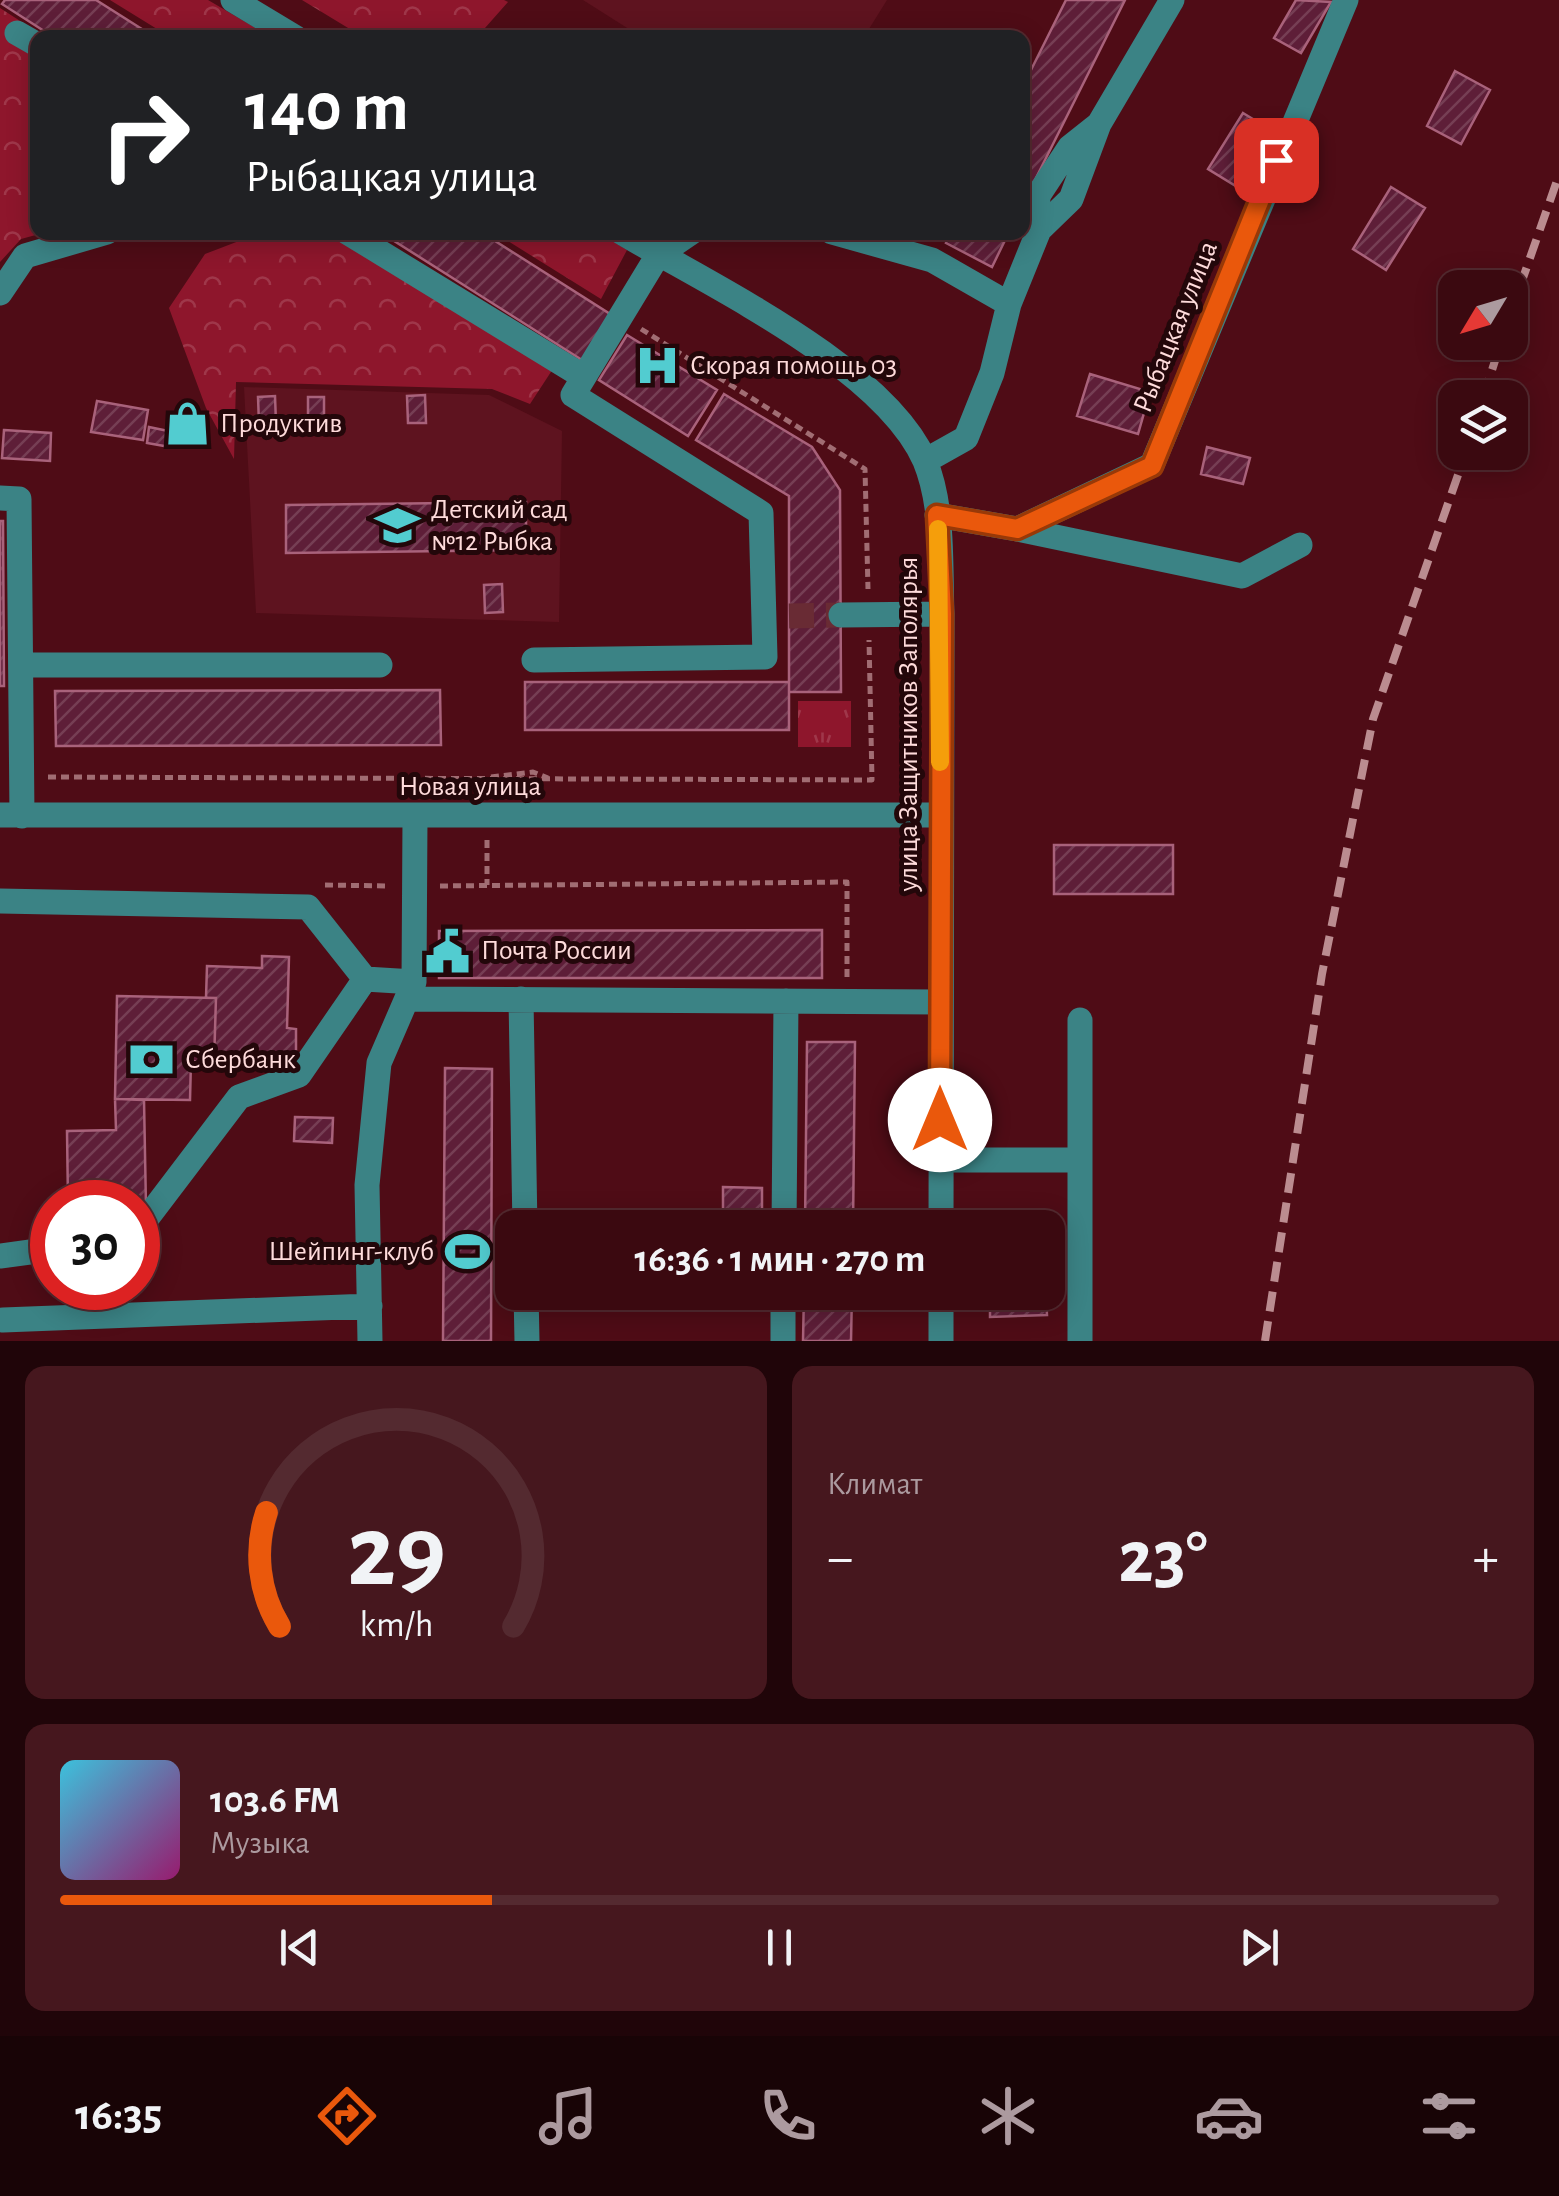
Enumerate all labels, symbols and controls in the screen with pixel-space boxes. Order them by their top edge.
icon: right [80,70,210,200]
text: 140 m [245,73,409,143]
pin [1234,118,1319,203]
icon: arrive [1249,133,1304,188]
text: Рыбацкая улица [245,155,538,200]
street label: Рыбацкая улица [1129,237,1223,417]
north arrow [1438,270,1528,360]
map controls [1438,270,1528,470]
hospital icon: Скорая помощь 03 [633,342,681,390]
place label: Скорая помощь 03 [690,352,897,380]
button: layers [1438,380,1528,470]
shop icon: Продуктив [163,400,211,448]
place label: Продуктив [220,410,342,438]
place label: Детский сад №12 Рыбка [431,496,568,556]
school or university icon: Детский сад №12 Рыбка [374,502,422,550]
street label: улица Защитников Заполярья [895,557,923,892]
street label: Новая улица [399,773,541,801]
public building icon: Почта России [424,927,472,975]
place label: Почта России [481,937,632,965]
bank icon: Сбербанк [128,1036,176,1084]
place label: Сбербанк [185,1046,296,1074]
position arrow [888,1068,992,1172]
speed limit sign: 30 [30,1180,160,1310]
sports icon: Шейпинг-клуб [443,1228,491,1276]
place label: Шейпинг-клуб [269,1238,434,1266]
text: 16:36 · 1 мин · 270 m [634,1241,926,1279]
text: Климат [827,1468,922,1500]
text: 29 [346,1501,446,1605]
text: 23° [1118,1521,1208,1596]
text: − [827,1531,853,1586]
text: + [1473,1531,1499,1586]
text: km/h [359,1607,433,1643]
text: 103.6 FM [210,1782,340,1820]
text: Музыка [210,1827,310,1859]
icon: previous [272,1920,327,1975]
icon: pause [752,1920,807,1975]
icon: next [1232,1920,1287,1975]
icon: directions [312,2081,382,2151]
icon: music [533,2081,603,2151]
icon: phone [753,2081,823,2151]
icon: climate [973,2081,1043,2151]
icon: car [1194,2081,1264,2151]
icon: filters [1414,2081,1484,2151]
text: 16:35 [75,2093,162,2138]

